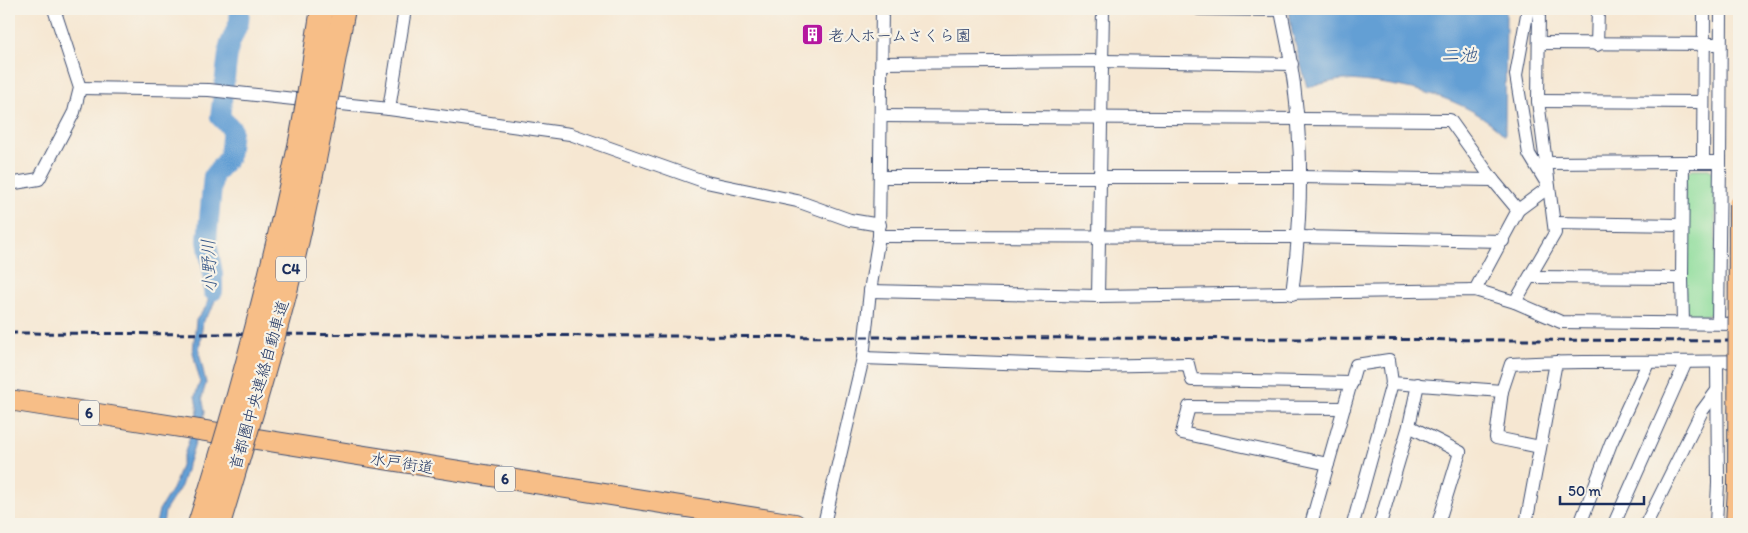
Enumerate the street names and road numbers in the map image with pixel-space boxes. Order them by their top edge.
road number: C4 [276,256,306,282]
street label: 首都圏中央連絡自動車道 [226,298,292,472]
road number: 6 [79,400,99,426]
street label: 水戸街道 [369,449,435,477]
road number: 6 [495,466,515,492]

